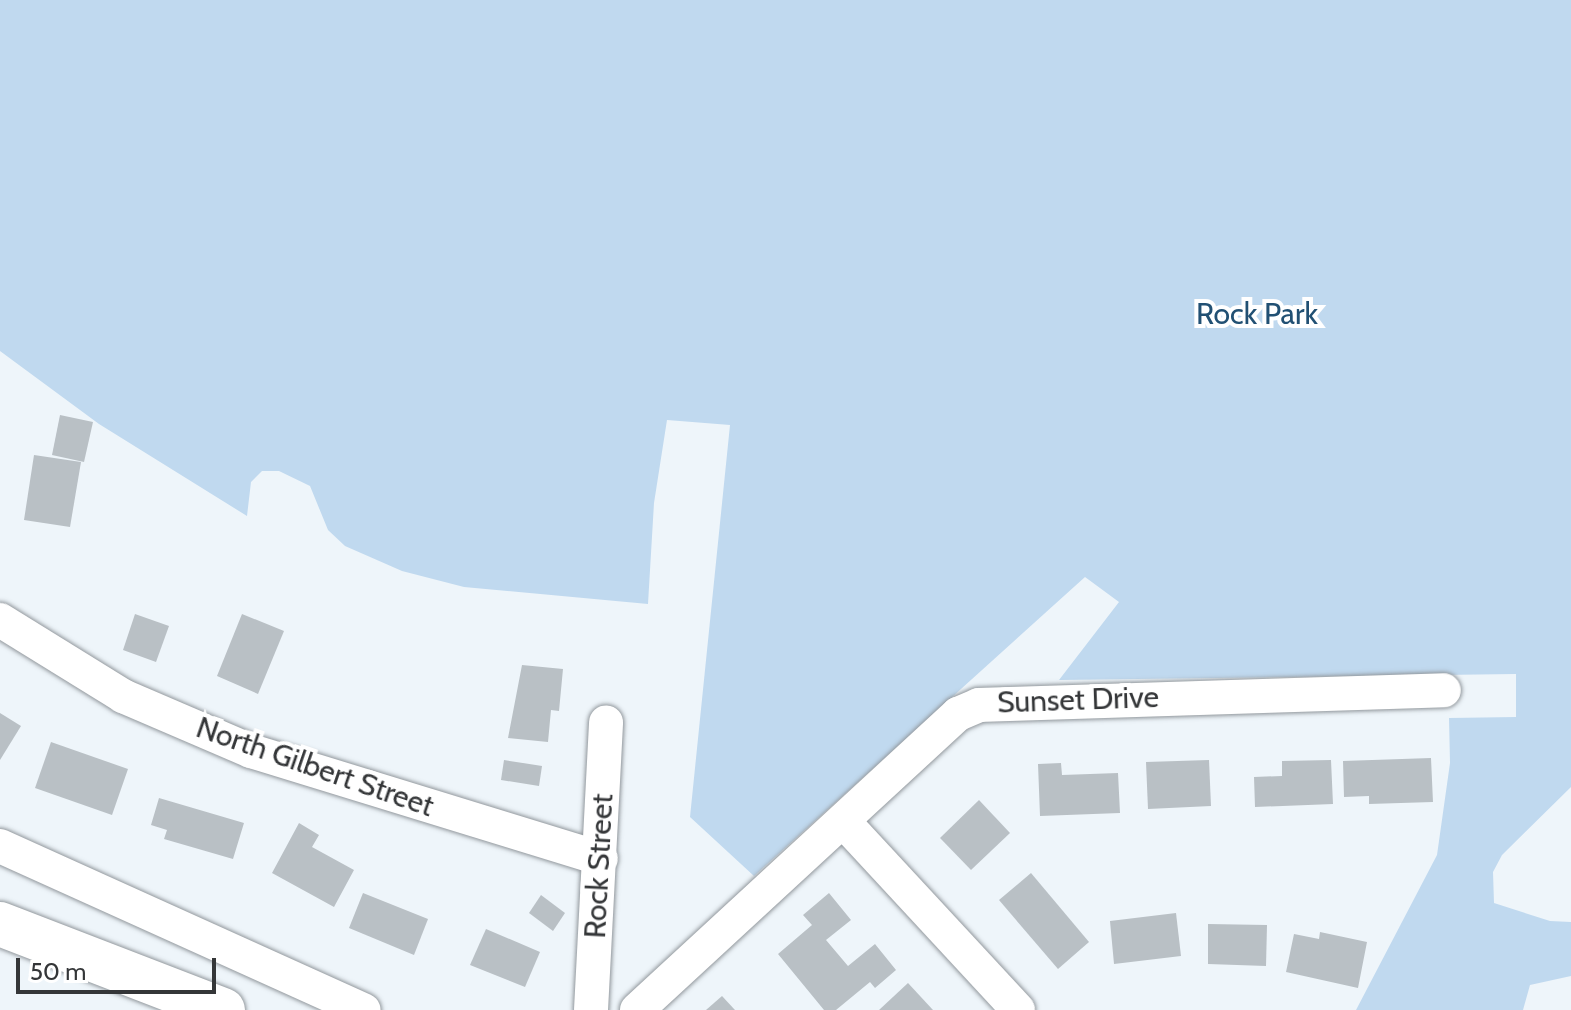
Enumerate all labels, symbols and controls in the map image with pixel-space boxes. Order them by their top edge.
park label: Rock Park [1196,296,1318,332]
street label: Sunset Drive [997,679,1159,721]
street label: North Gilbert Street [192,710,438,824]
street label: Rock Street [577,793,621,939]
scale bar [20,942,220,992]
text: 50 m [30,957,86,986]

